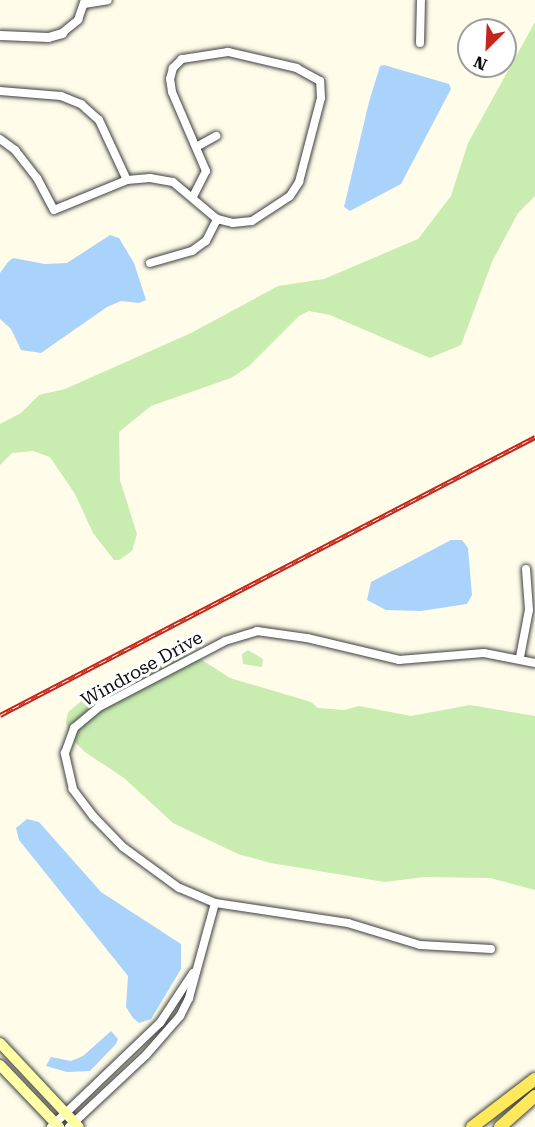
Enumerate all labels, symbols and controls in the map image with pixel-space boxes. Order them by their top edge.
north arrow [457,18,517,78]
text: N [471,52,490,74]
street label: Windrose Drive [78,627,206,711]

